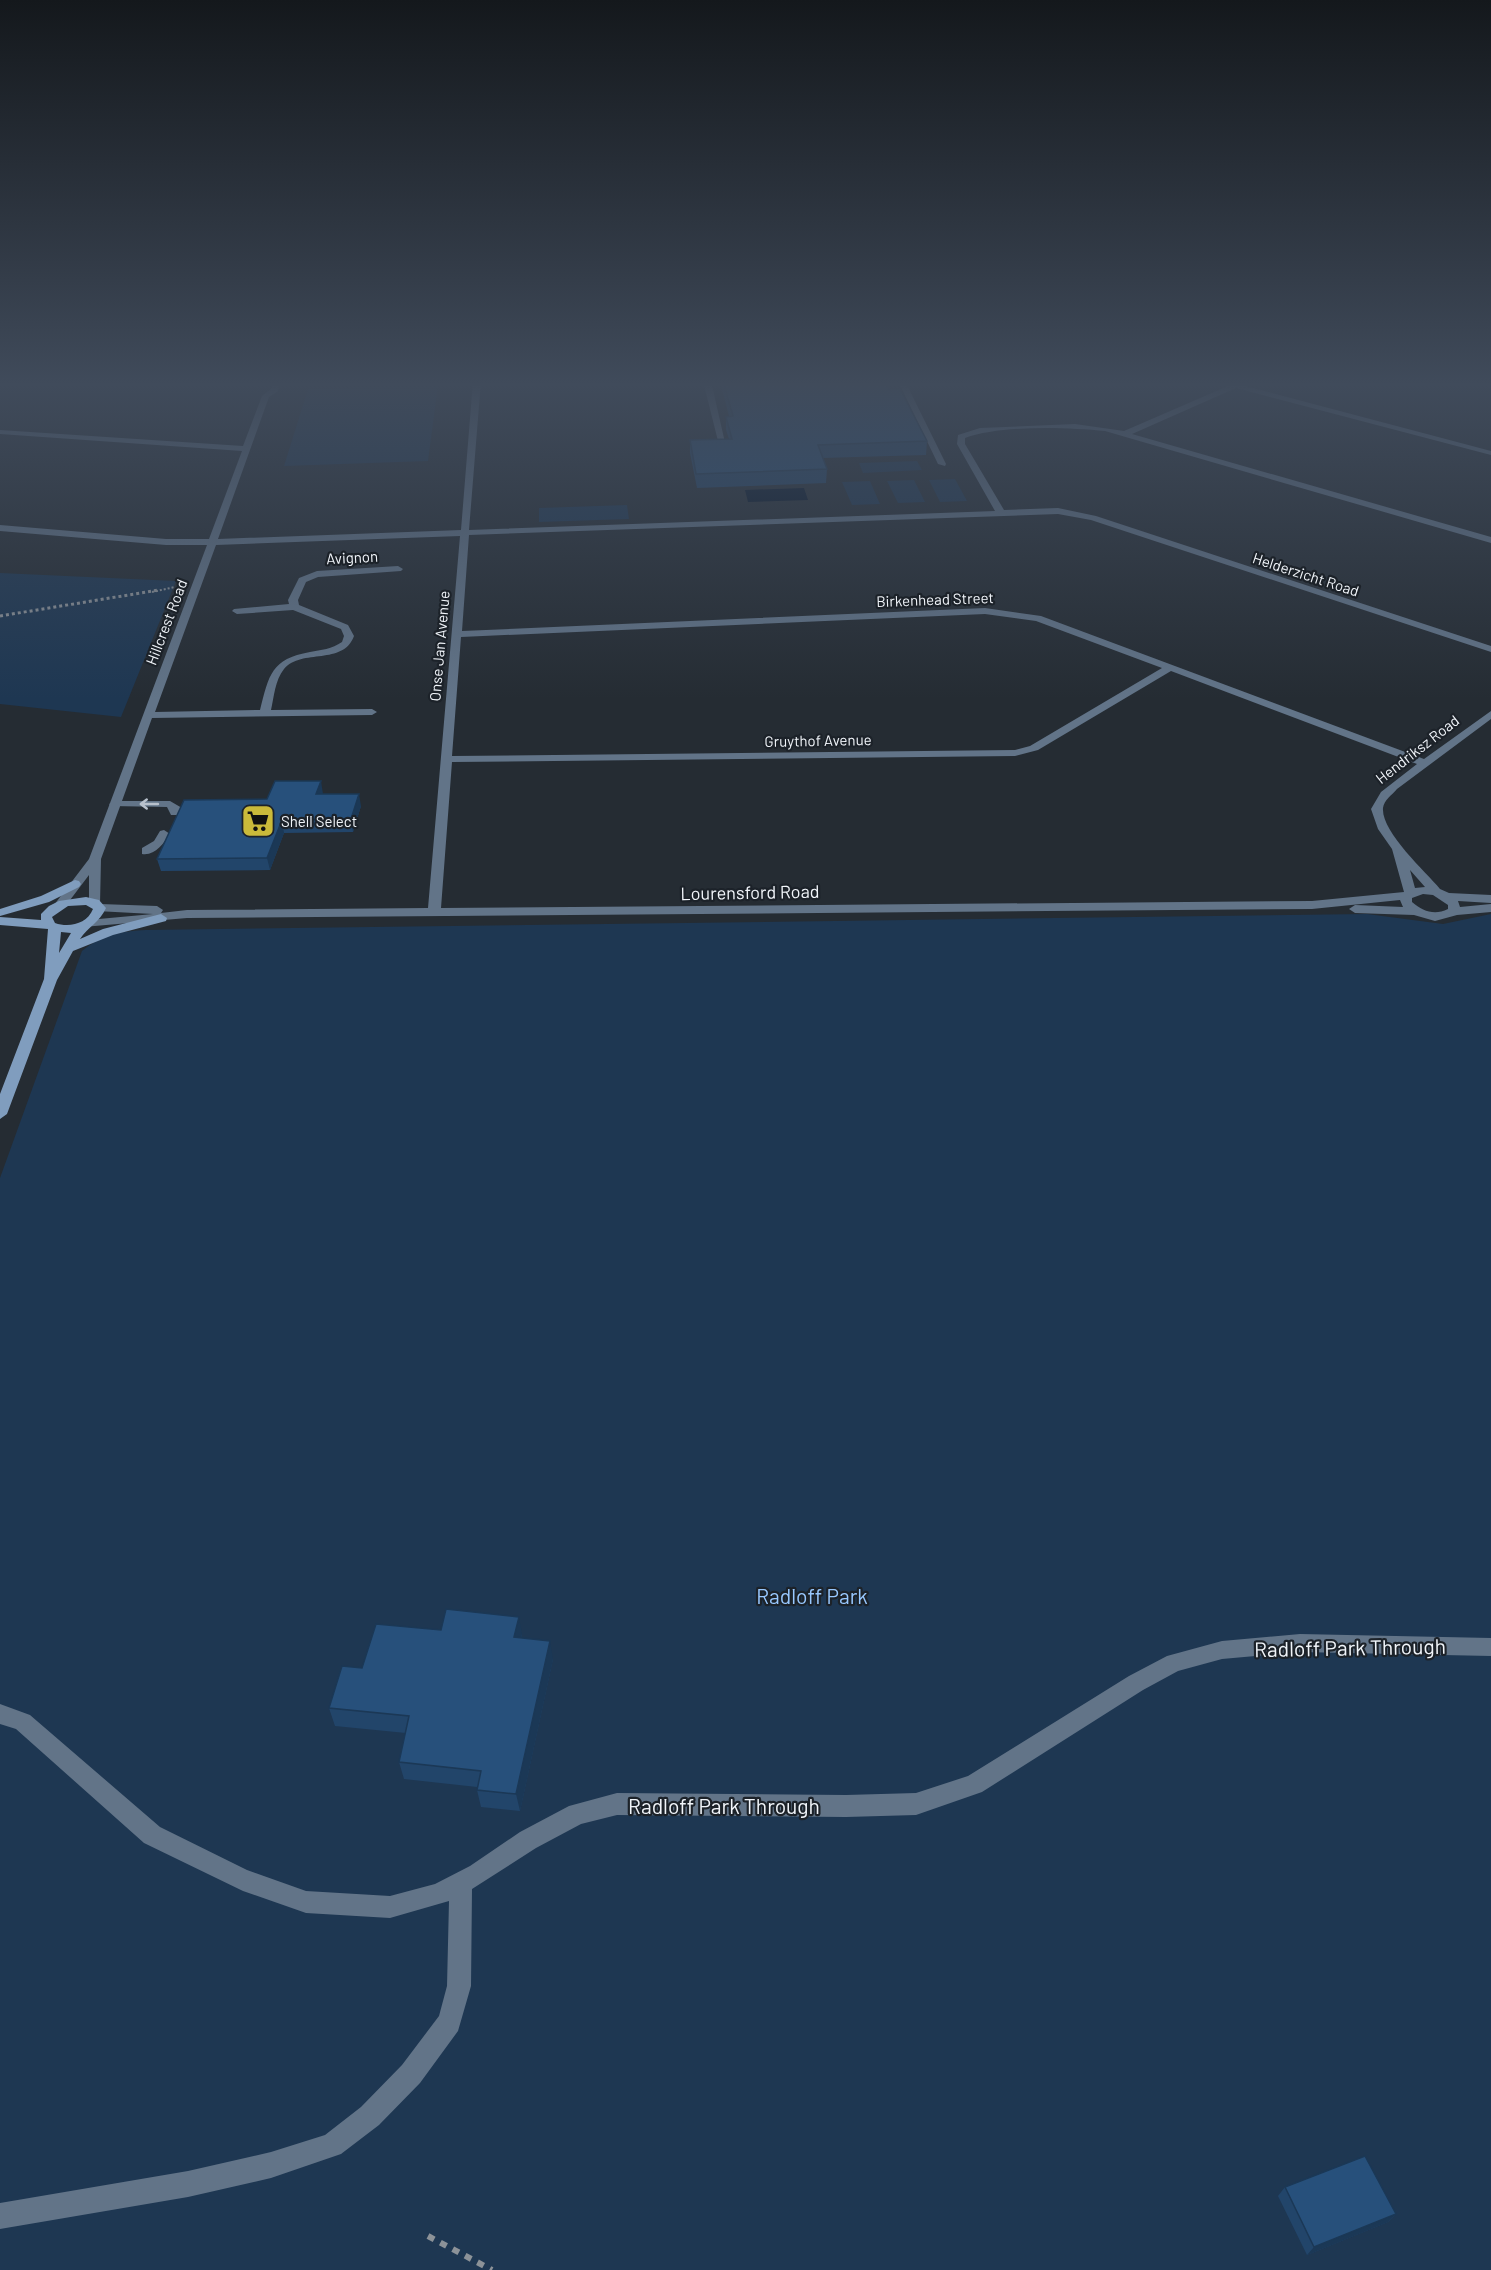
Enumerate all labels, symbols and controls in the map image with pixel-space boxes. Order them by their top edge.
street label: Avignon [326,547,378,567]
street label: Helderzicht Road [1250,548,1362,600]
street label: Hillcrest Road [141,577,191,667]
street label: Birkenhead Street [876,588,994,610]
street label: Onse Jan Avenue [425,590,453,702]
street label: Hendriksz Road [1372,711,1462,787]
street label: Gruythof Avenue [764,730,872,750]
one-way arrow [139,798,159,810]
supermarket icon: Shell Select [240,803,276,839]
place label: Shell Select [281,812,357,830]
street label: Lourensford Road [680,880,820,904]
park label: Radloff Park [756,1583,868,1608]
street label: Radloff Park Through [1254,1633,1446,1661]
street label: Radloff Park Through [628,1793,820,1818]

